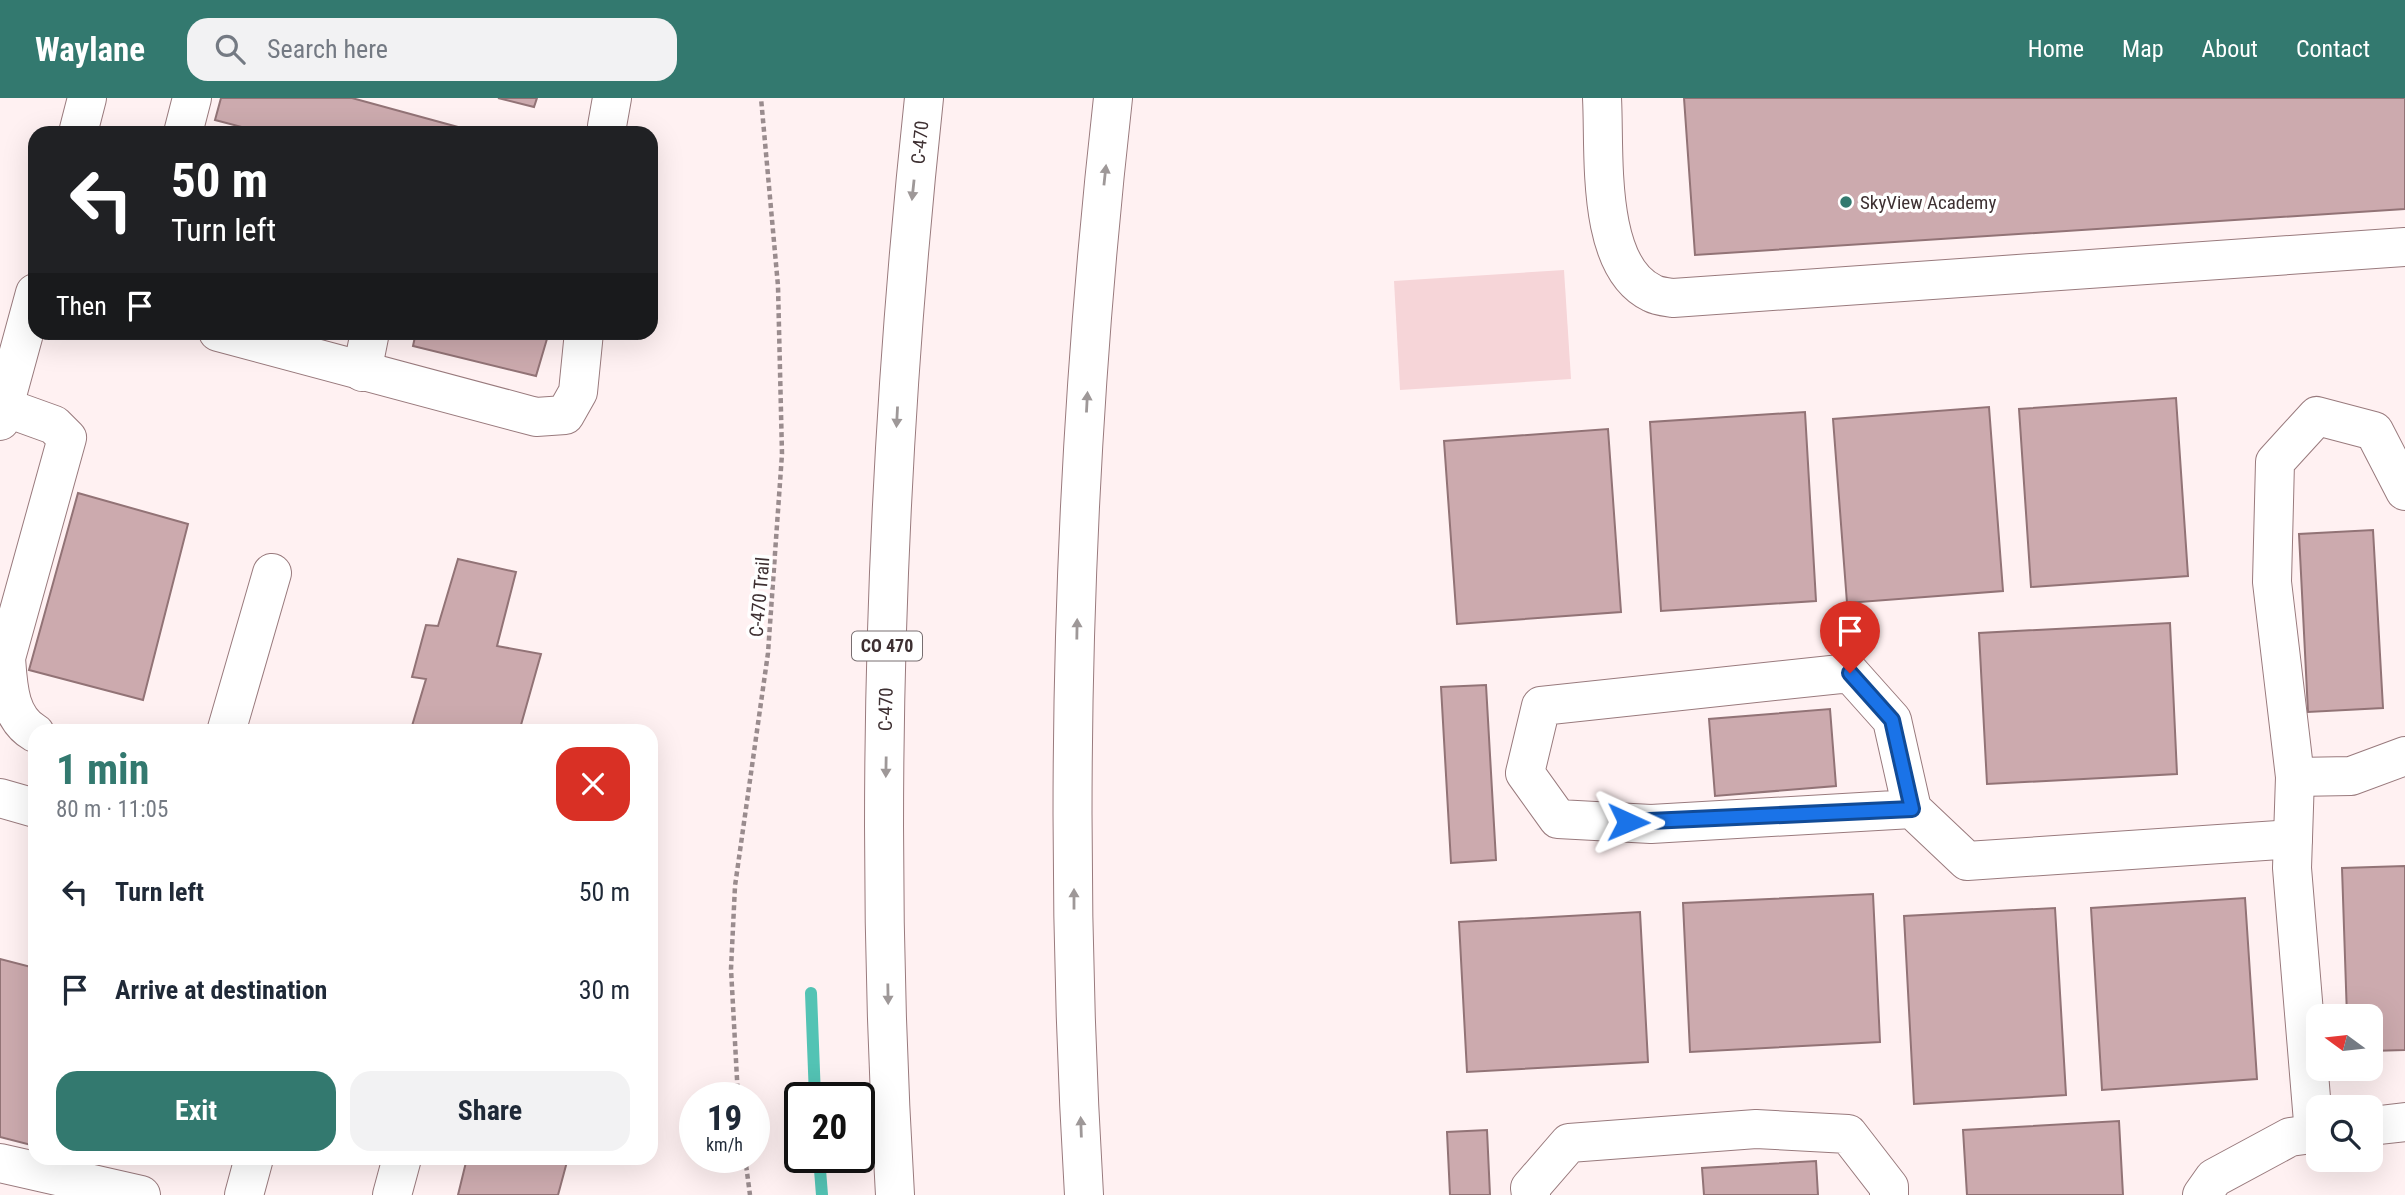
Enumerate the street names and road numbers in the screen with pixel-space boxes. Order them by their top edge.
street label: C-470 [906,120,934,165]
street label: C-470 Trail [745,556,774,638]
road number: CO 470 [852,632,922,660]
street label: C-470 [874,687,898,731]

